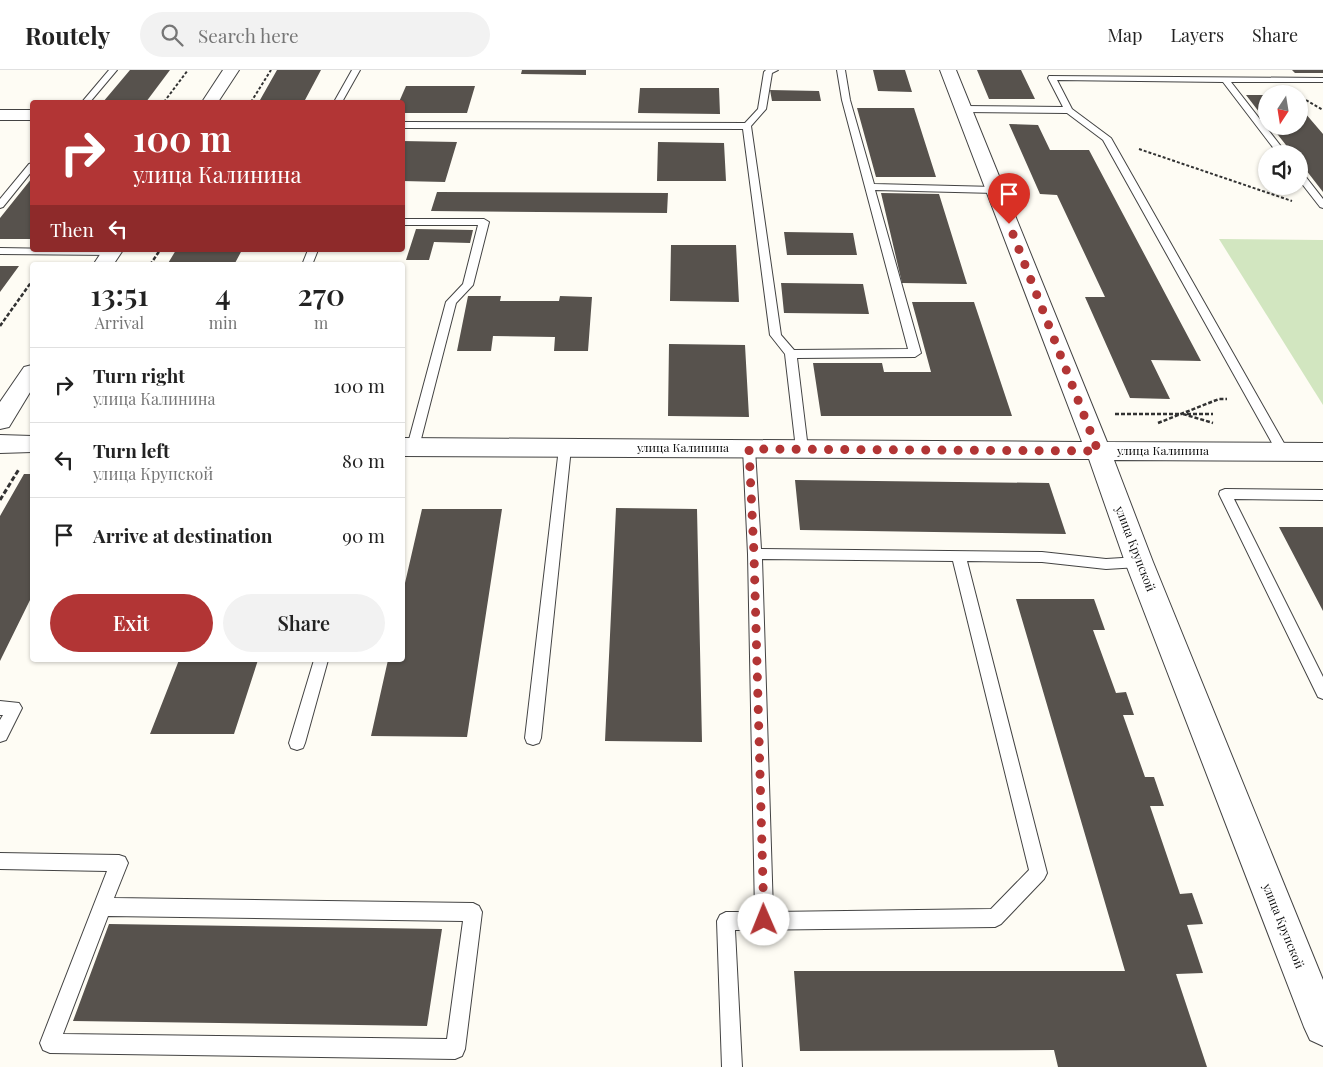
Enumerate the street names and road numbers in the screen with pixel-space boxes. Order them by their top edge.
street label: улица Калинина [636,439,729,455]
street label: улица Калинина [1116,442,1209,458]
street label: улица Крупской [1112,503,1160,594]
street label: улица Крупской [1259,880,1308,971]

